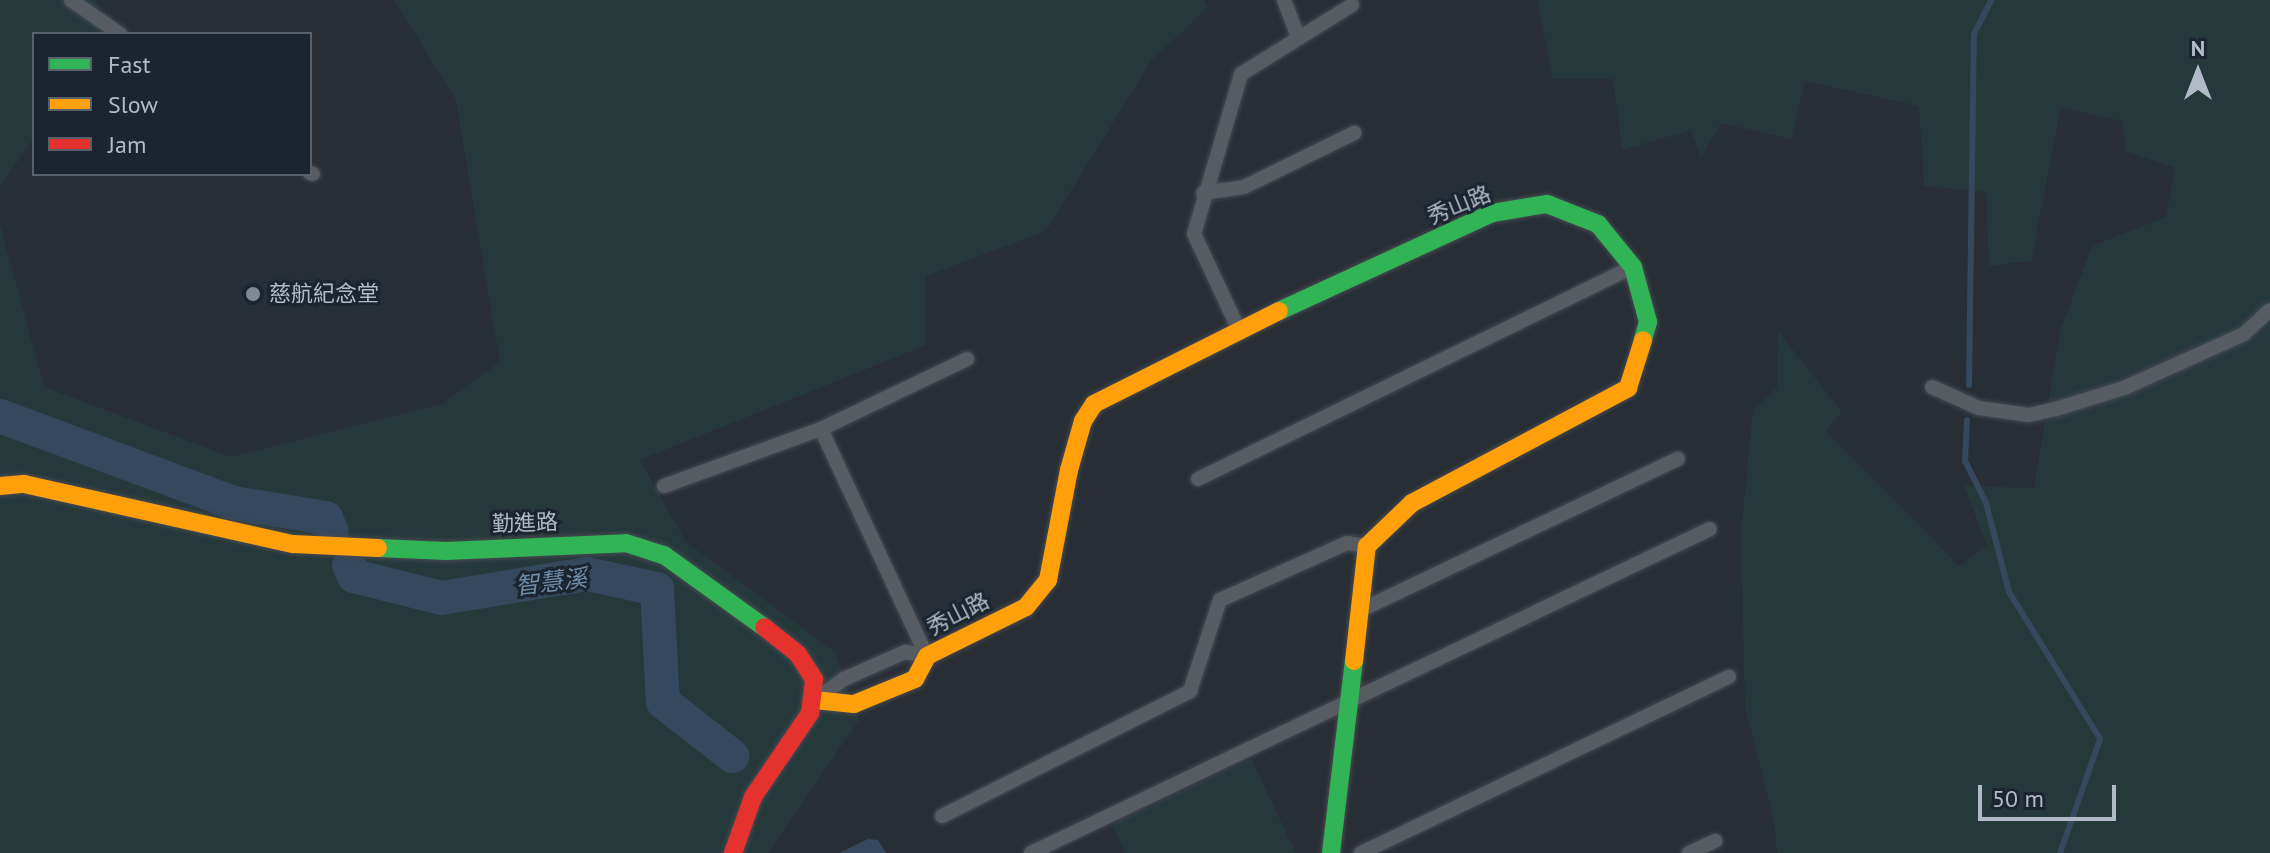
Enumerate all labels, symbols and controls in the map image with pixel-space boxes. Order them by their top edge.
legend [32,32,312,176]
north arrow [2158,32,2238,112]
text: N [2191,34,2205,62]
text: Fast [108,49,151,80]
text: Slow [108,89,158,120]
text: Jam [108,129,146,160]
street label: 秀山路 [1423,180,1495,230]
place label: 慈航紀念堂 [269,281,379,307]
marker: 慈航紀念堂 [244,285,262,303]
street label: 勤進路 [492,509,558,537]
water label: 智慧溪 [514,563,588,601]
street label: 秀山路 [923,587,993,641]
scale bar [1982,769,2120,819]
text: 50 m [1992,783,2044,814]

